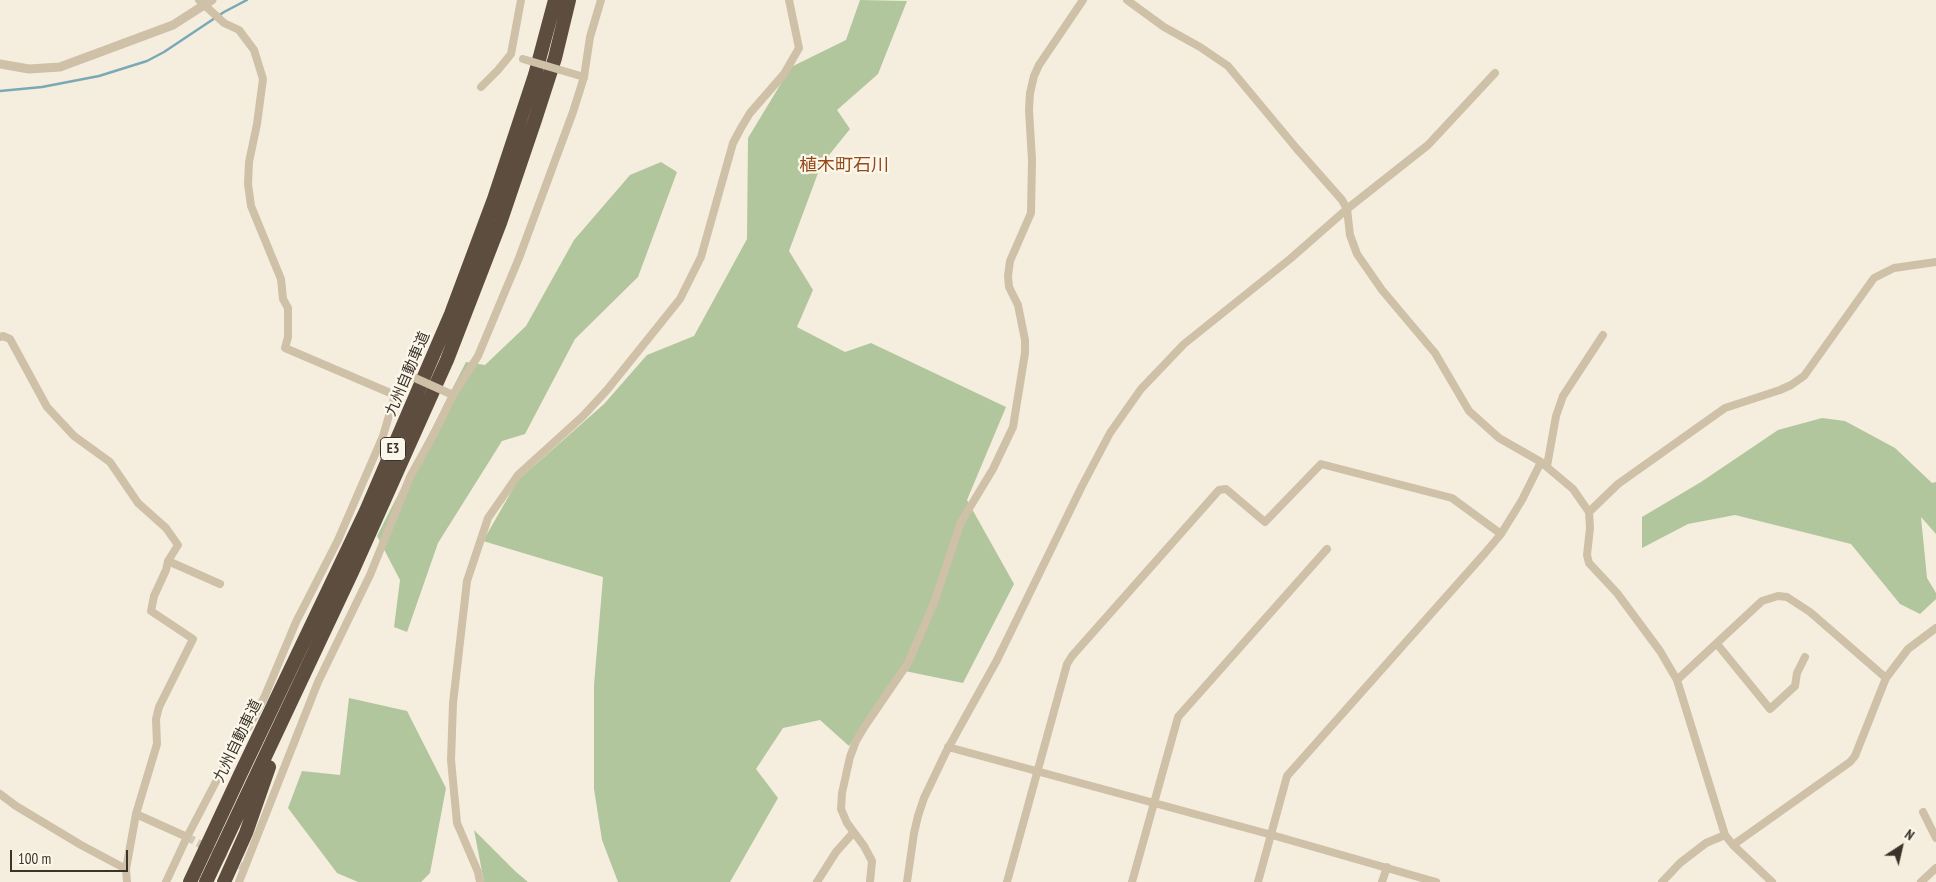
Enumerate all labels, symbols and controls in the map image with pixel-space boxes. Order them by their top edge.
district label: 植木町石川 [799,155,889,177]
street label: 九州自動車道 [382,329,434,419]
road number: E3 [380,438,406,460]
street label: 九州自動車道 [210,697,266,785]
north arrow [1876,822,1926,872]
text: N [1901,825,1918,844]
scale bar [12,840,130,872]
text: 100 m [18,849,51,868]

